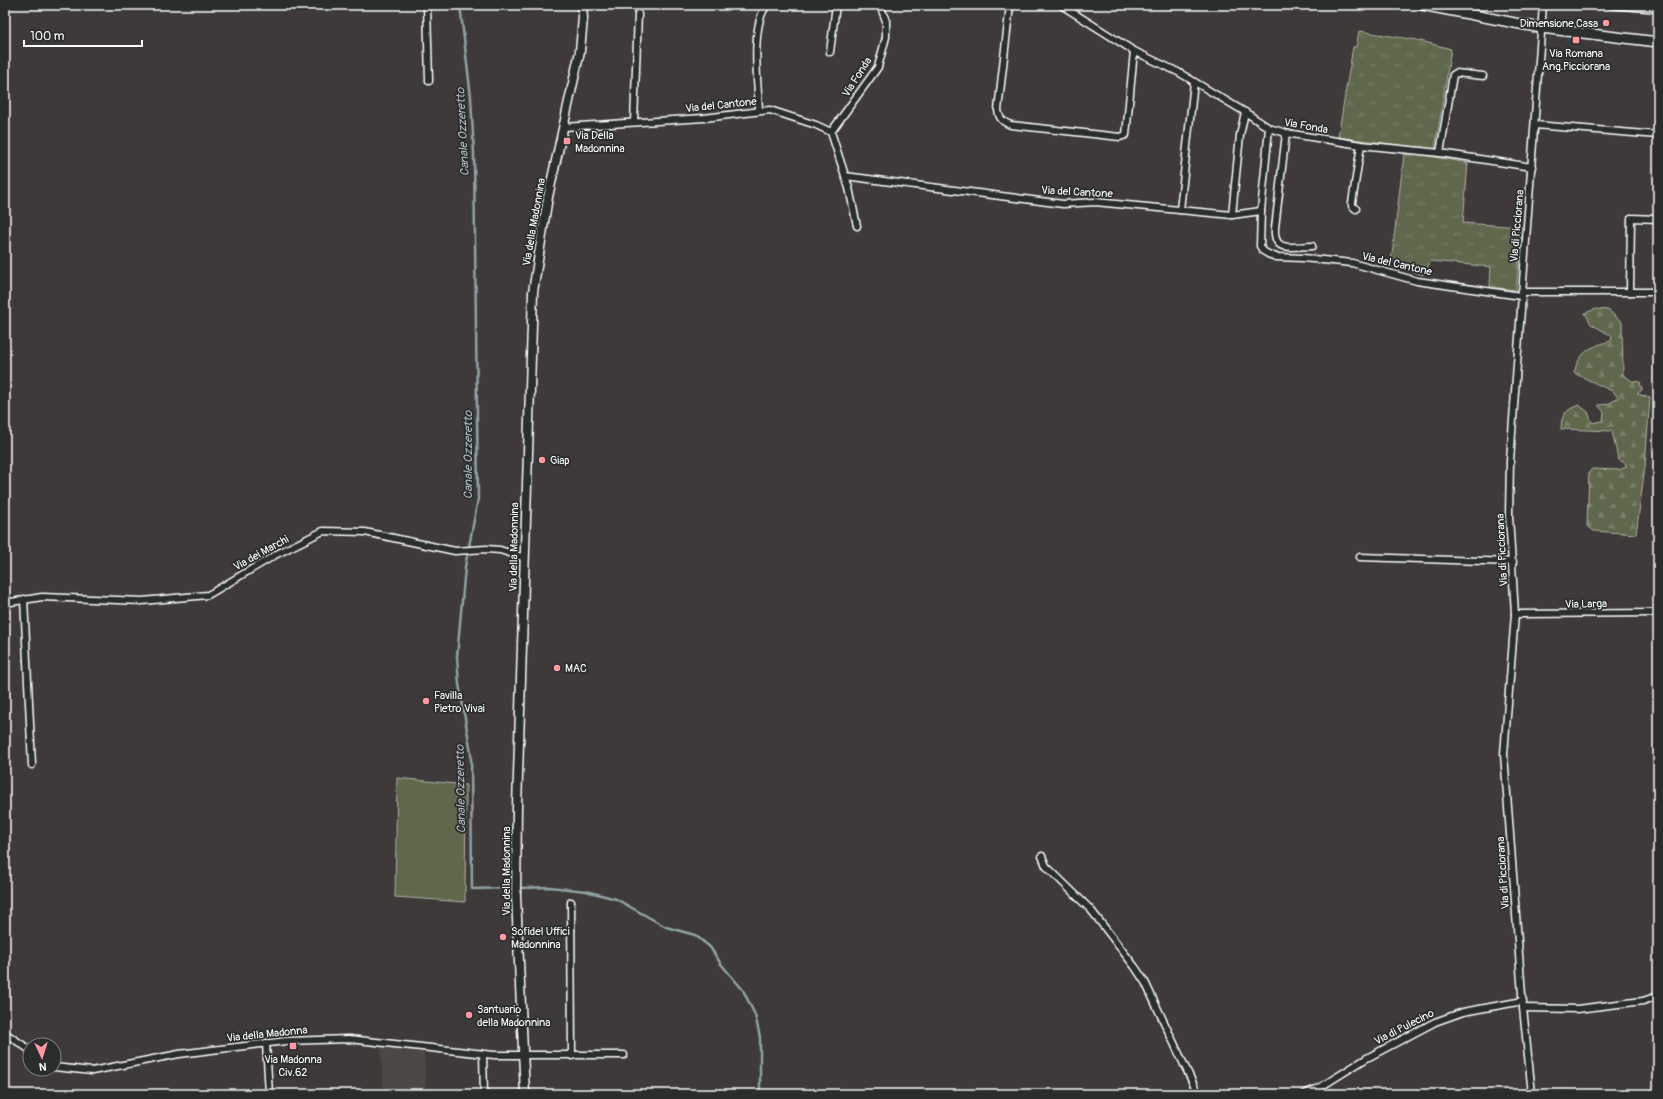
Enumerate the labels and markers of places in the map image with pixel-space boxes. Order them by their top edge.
place label: Dimensione Casa [1520,17,1598,30]
marker: Dimensione Casa [1601,18,1611,28]
marker: Via Romana Ang.Picciorana [1571,35,1581,45]
place label: Via Romana Ang.Picciorana [1542,47,1610,73]
place label: Via Della Madonnina [575,129,625,155]
marker: Via Della Madonnina [562,136,572,146]
place label: Giap [550,454,570,467]
marker: Giap [537,455,547,465]
place label: MAC [565,662,587,675]
marker: MAC [552,663,562,673]
place label: Favilla Pietro Vivai [434,689,485,715]
marker: Favilla Pietro Vivai [421,696,431,706]
place label: Sofidel Uffici Madonnina [511,925,570,951]
marker: Sofidel Uffici Madonnina [498,932,508,942]
place label: Santuario della Madonnina [477,1003,550,1029]
marker: Santuario della Madonnina [464,1010,474,1020]
marker: Via Madonna Civ.62 [288,1041,298,1051]
place label: Via Madonna Civ.62 [264,1053,322,1079]

